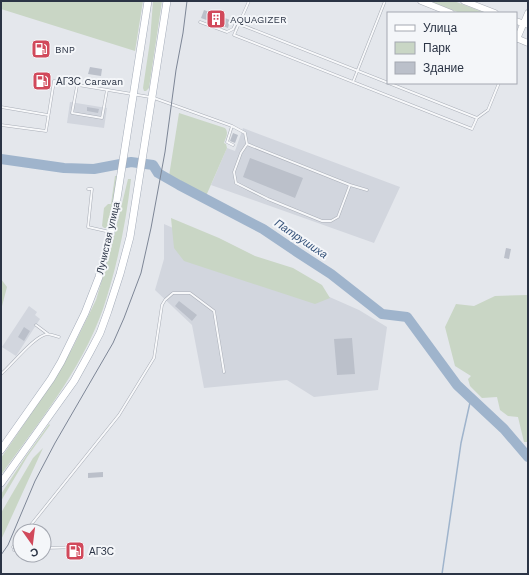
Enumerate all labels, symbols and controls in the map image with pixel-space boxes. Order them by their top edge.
building icon: AQUAGIZER [205,8,227,30]
legend [387,12,517,84]
place label: AQUAGIZER [230,14,287,25]
text: Улица [423,21,457,35]
fuel station icon: BNP [30,38,52,60]
text: Парк [423,41,451,55]
place label: BNP [55,44,75,55]
text: Здание [423,61,464,75]
fuel station icon: АГЗС Caravan [31,70,53,92]
place label: АГЗС Caravan [56,76,123,87]
street label: Лучистая улица [94,200,122,275]
water label: Патрушиха [272,217,330,261]
north arrow [12,523,52,563]
fuel station icon: АГЗС [64,540,86,562]
text: С [29,545,40,559]
place label: АГЗС [89,546,114,557]

